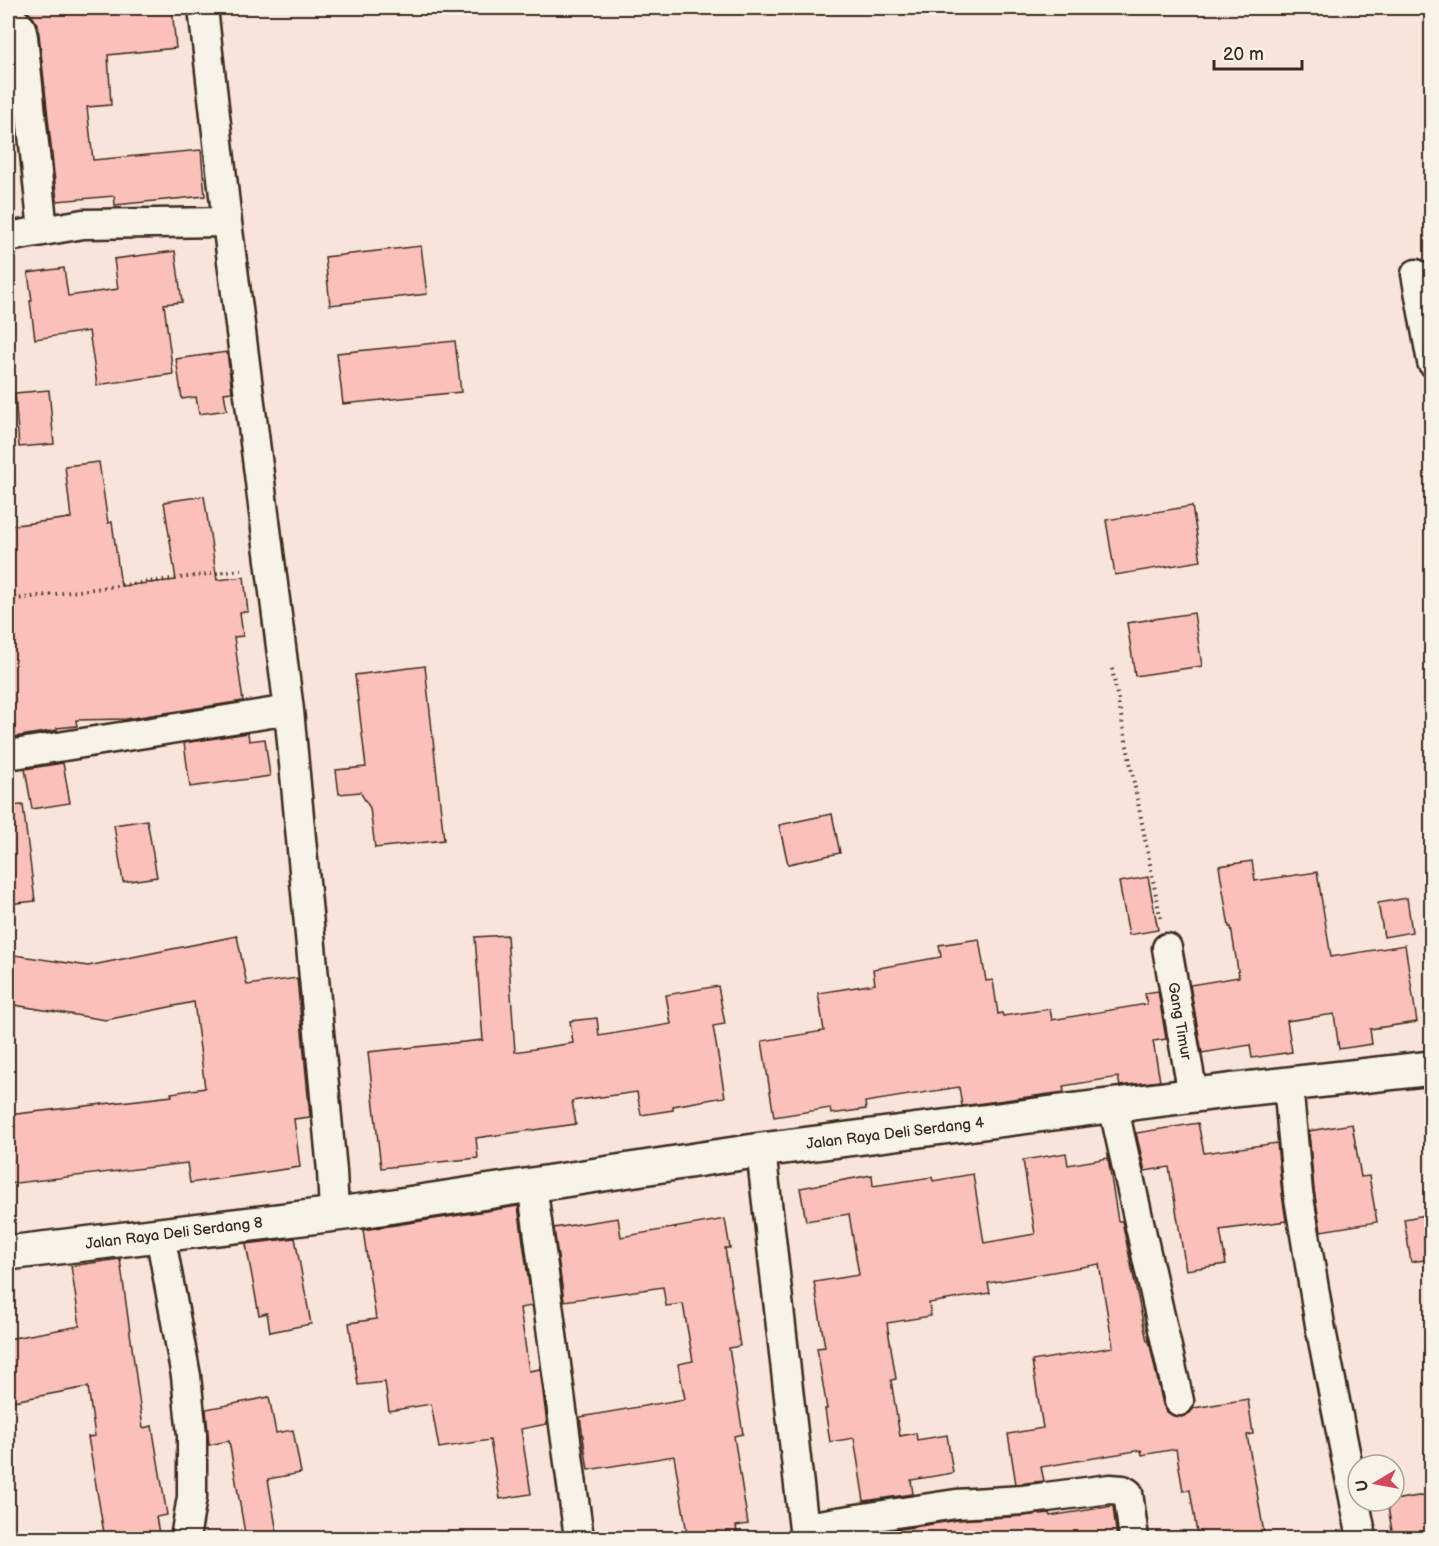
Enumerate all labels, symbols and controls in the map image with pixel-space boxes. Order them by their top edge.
scale bar [1214,33,1302,71]
text: 20 m [1223,44,1264,65]
street label: Gang Timur [1163,981,1196,1062]
street label: Jalan Raya Deli Serdang 4 [805,1113,985,1154]
street label: Jalan Raya Deli Serdang 8 [84,1213,264,1254]
north arrow [1346,1453,1406,1513]
text: U [1352,1478,1373,1493]

